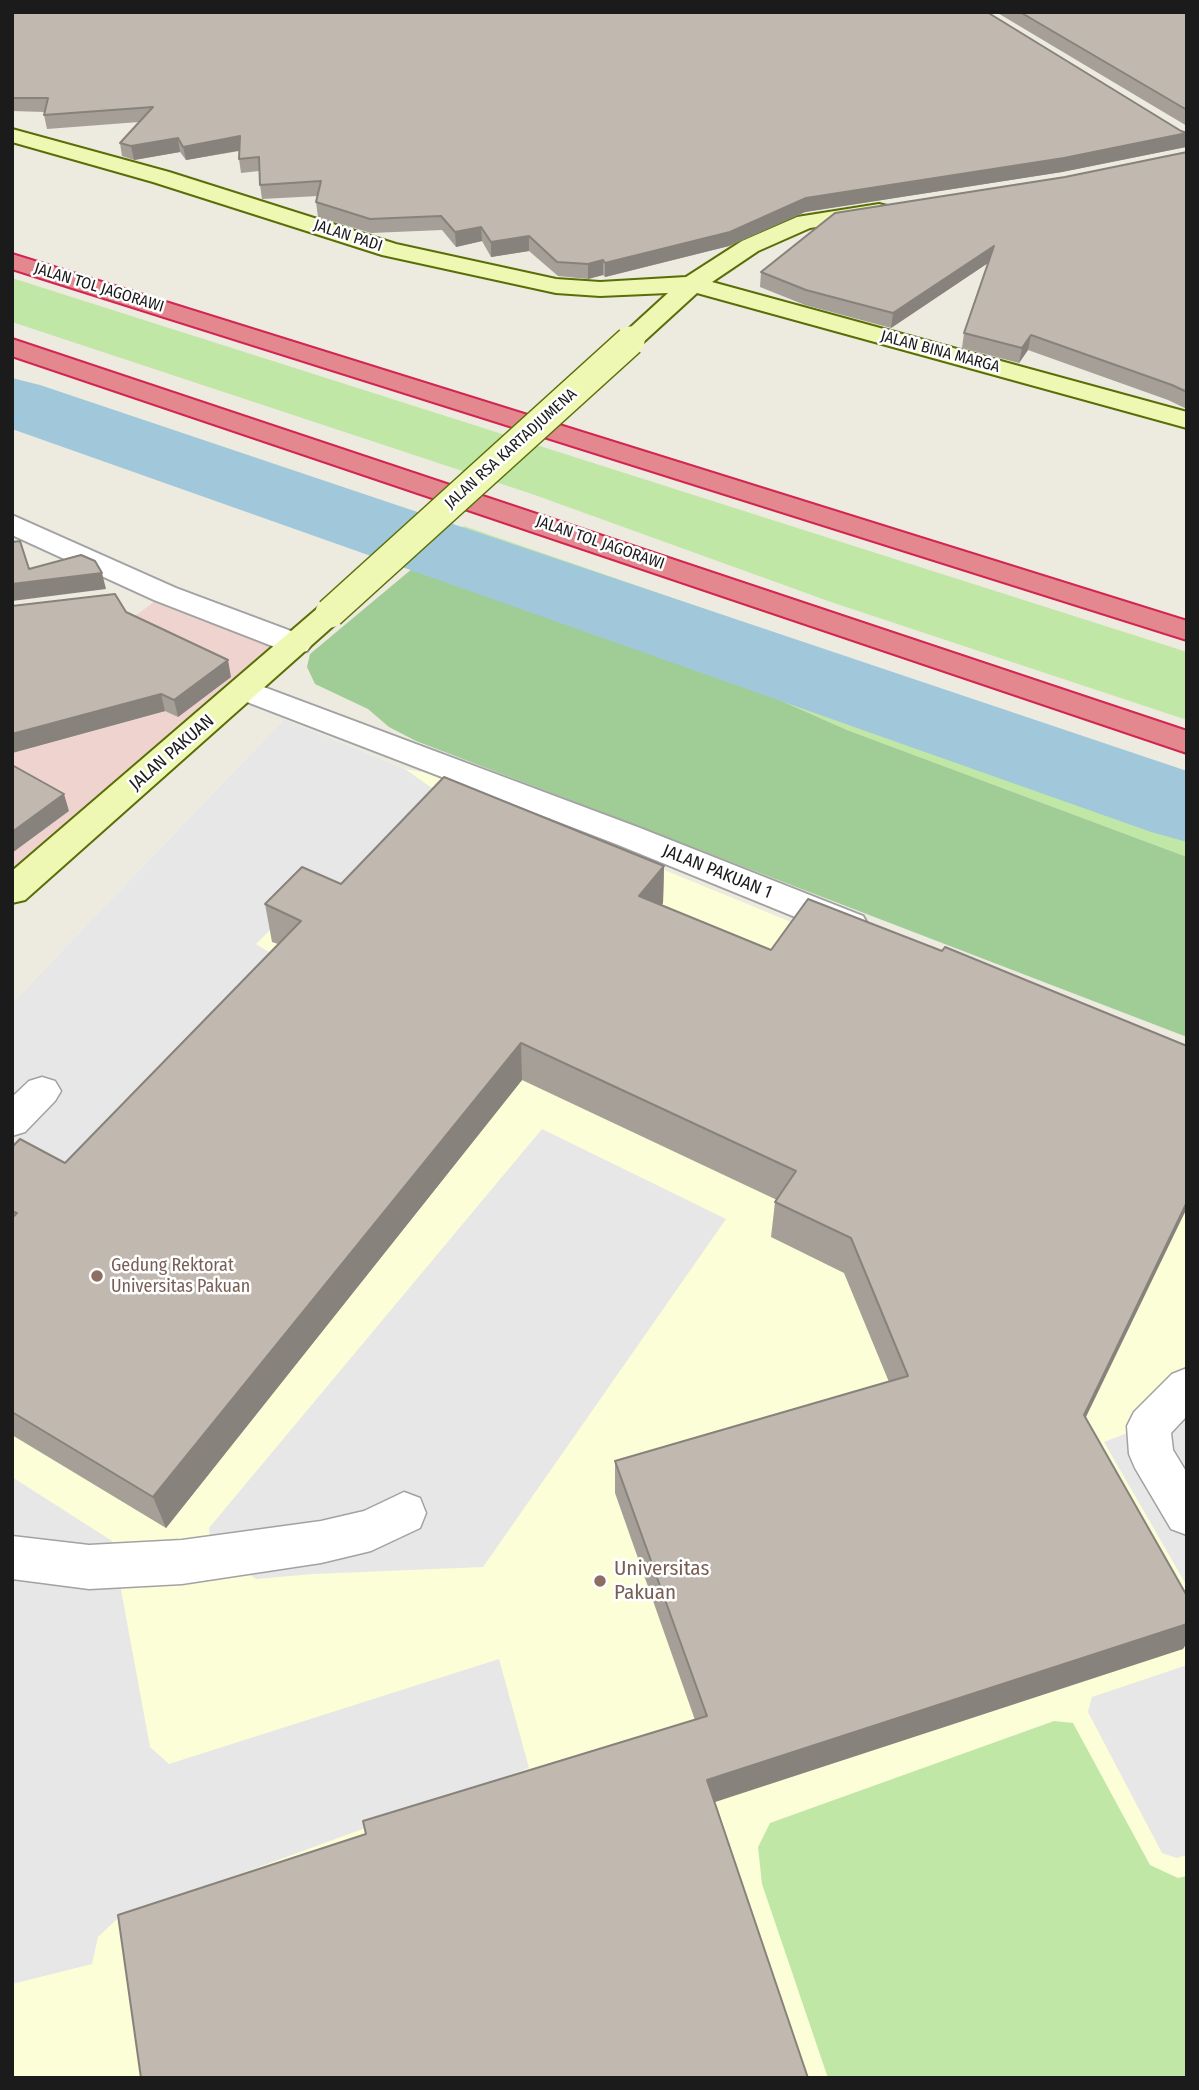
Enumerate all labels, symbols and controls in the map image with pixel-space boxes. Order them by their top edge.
street label: JALAN PADI [311,216,385,256]
street label: JALAN TOL JAGORAWI [32,259,166,317]
street label: JALAN BINA MARGA [878,327,1002,377]
street label: JALAN RSA KARTADJUMENA [441,385,581,513]
street label: JALAN TOL JAGORAWI [533,512,667,574]
street label: JALAN PAKUAN [125,710,219,796]
street label: JALAN PAKUAN 1 [659,840,775,904]
place label: Gedung Rektorat Universitas Pakuan [111,1255,250,1298]
marker: Gedung Rektorat Universitas Pakuan [89,1268,105,1284]
place label: Universitas Pakuan [614,1556,709,1606]
marker: Universitas Pakuan [592,1573,608,1589]

